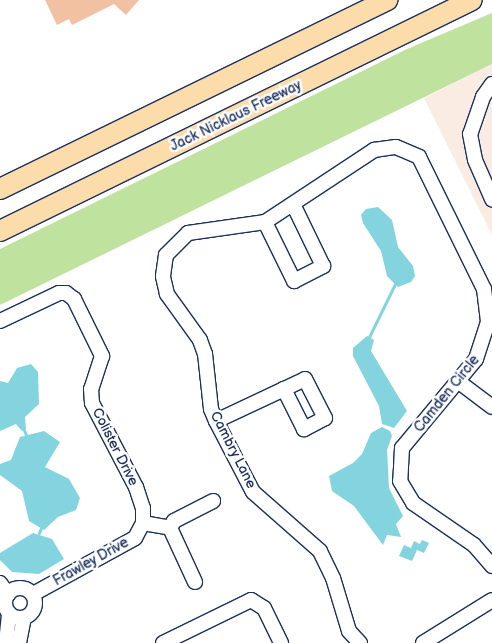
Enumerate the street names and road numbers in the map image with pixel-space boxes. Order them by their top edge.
street label: Jack Nicklaus Freeway [168,77,304,155]
street label: Camden Circle [411,352,483,436]
street label: Colister Drive [88,405,142,489]
street label: Cambry Lane [206,408,260,492]
street label: Frawley Drive [50,534,132,590]

